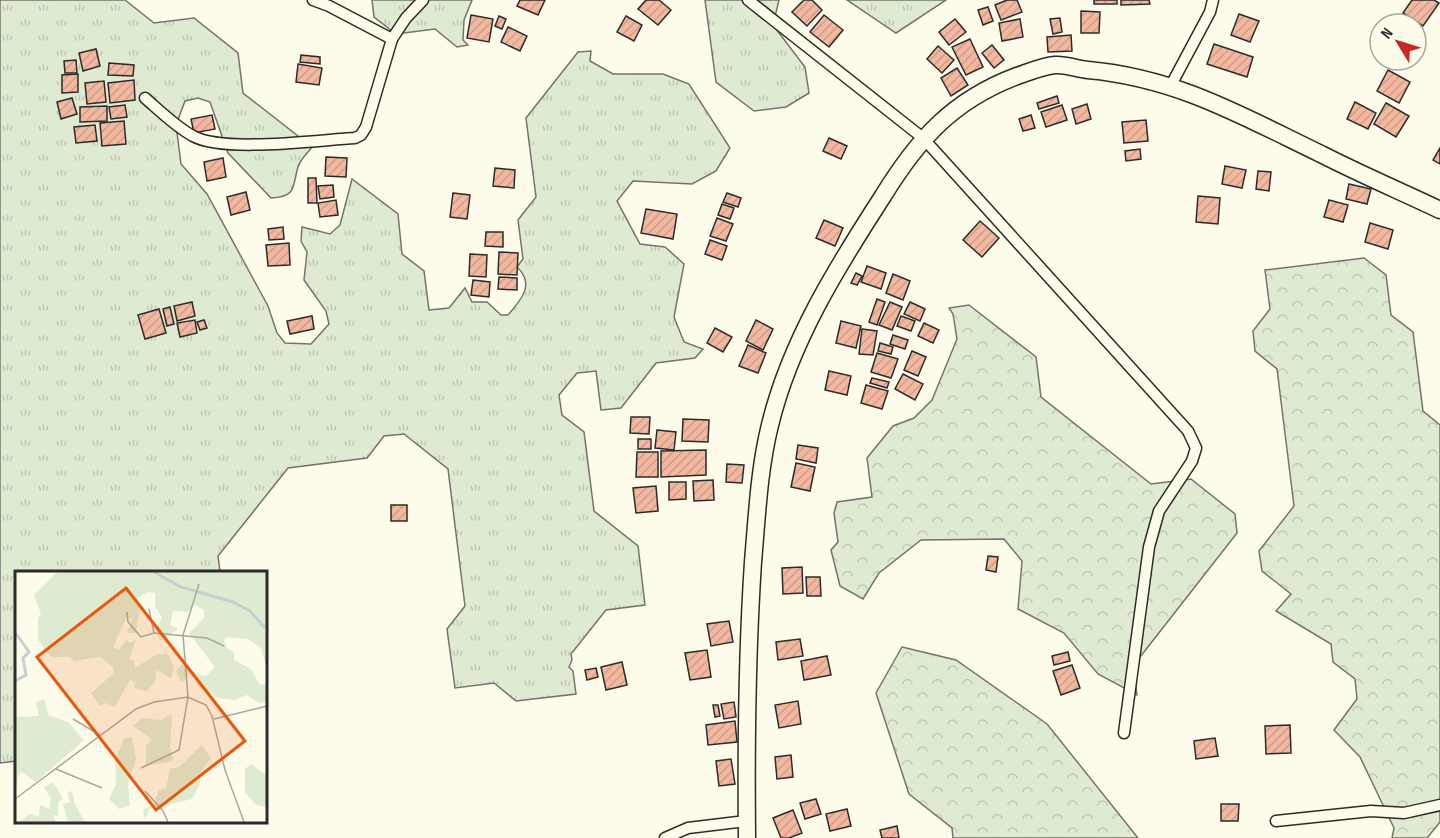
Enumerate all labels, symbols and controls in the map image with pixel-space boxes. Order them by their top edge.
north arrow [1368,12,1428,72]
text: N [1377,24,1397,43]
inset map [15,571,267,823]

